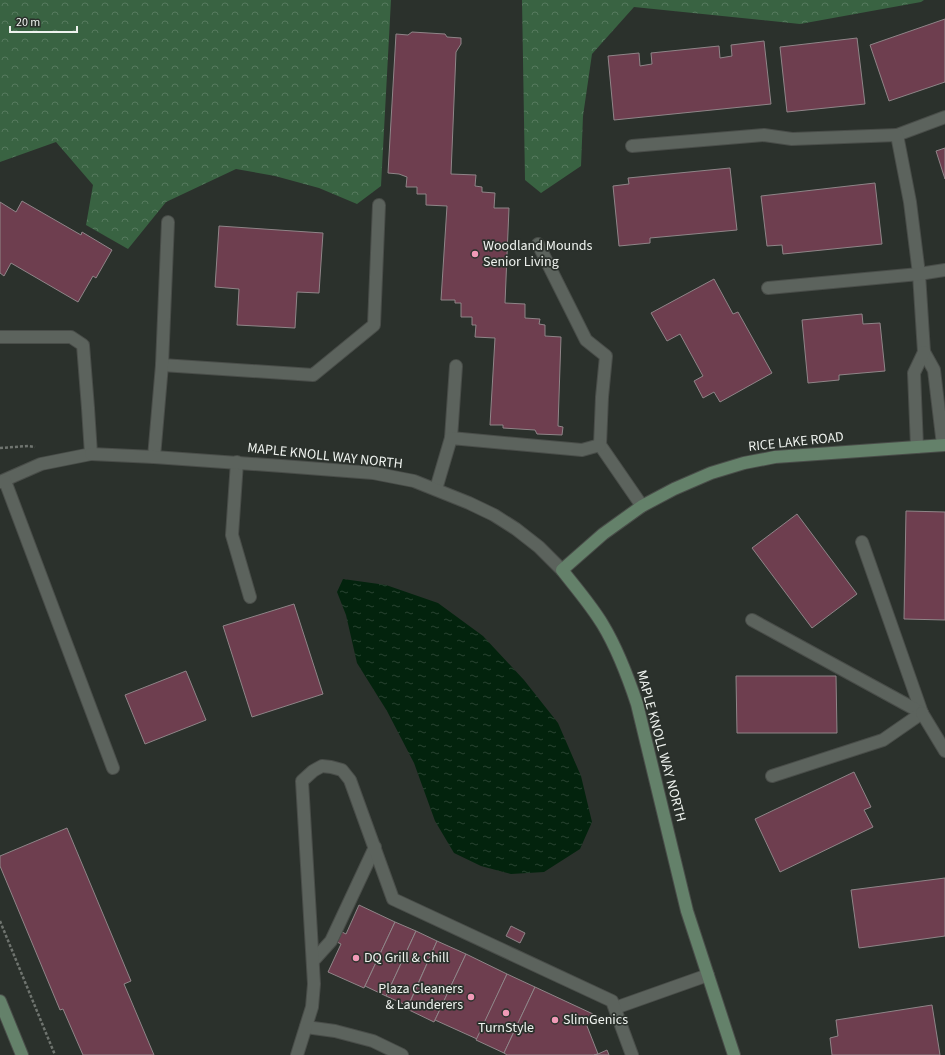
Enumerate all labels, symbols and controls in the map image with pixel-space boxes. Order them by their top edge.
scale bar [10,8,77,34]
text: 20 m [16,14,40,31]
place label: Woodland Mounds Senior Living [483,236,593,272]
marker: Woodland Mounds Senior Living [470,249,480,259]
street label: RICE LAKE ROAD [747,427,845,457]
street label: MAPLE KNOLL WAY NORTH [246,438,404,474]
street label: MAPLE KNOLL WAY NORTH [631,668,691,824]
place label: DQ Grill & Chill [364,948,450,968]
marker: DQ Grill & Chill [351,953,361,963]
place label: Plaza Cleaners & Launderers [378,979,463,1015]
marker: Plaza Cleaners & Launderers [466,992,476,1002]
marker: TurnStyle [501,1008,511,1018]
place label: SlimGenics [563,1010,628,1030]
marker: SlimGenics [550,1015,560,1025]
place label: TurnStyle [478,1018,534,1038]

